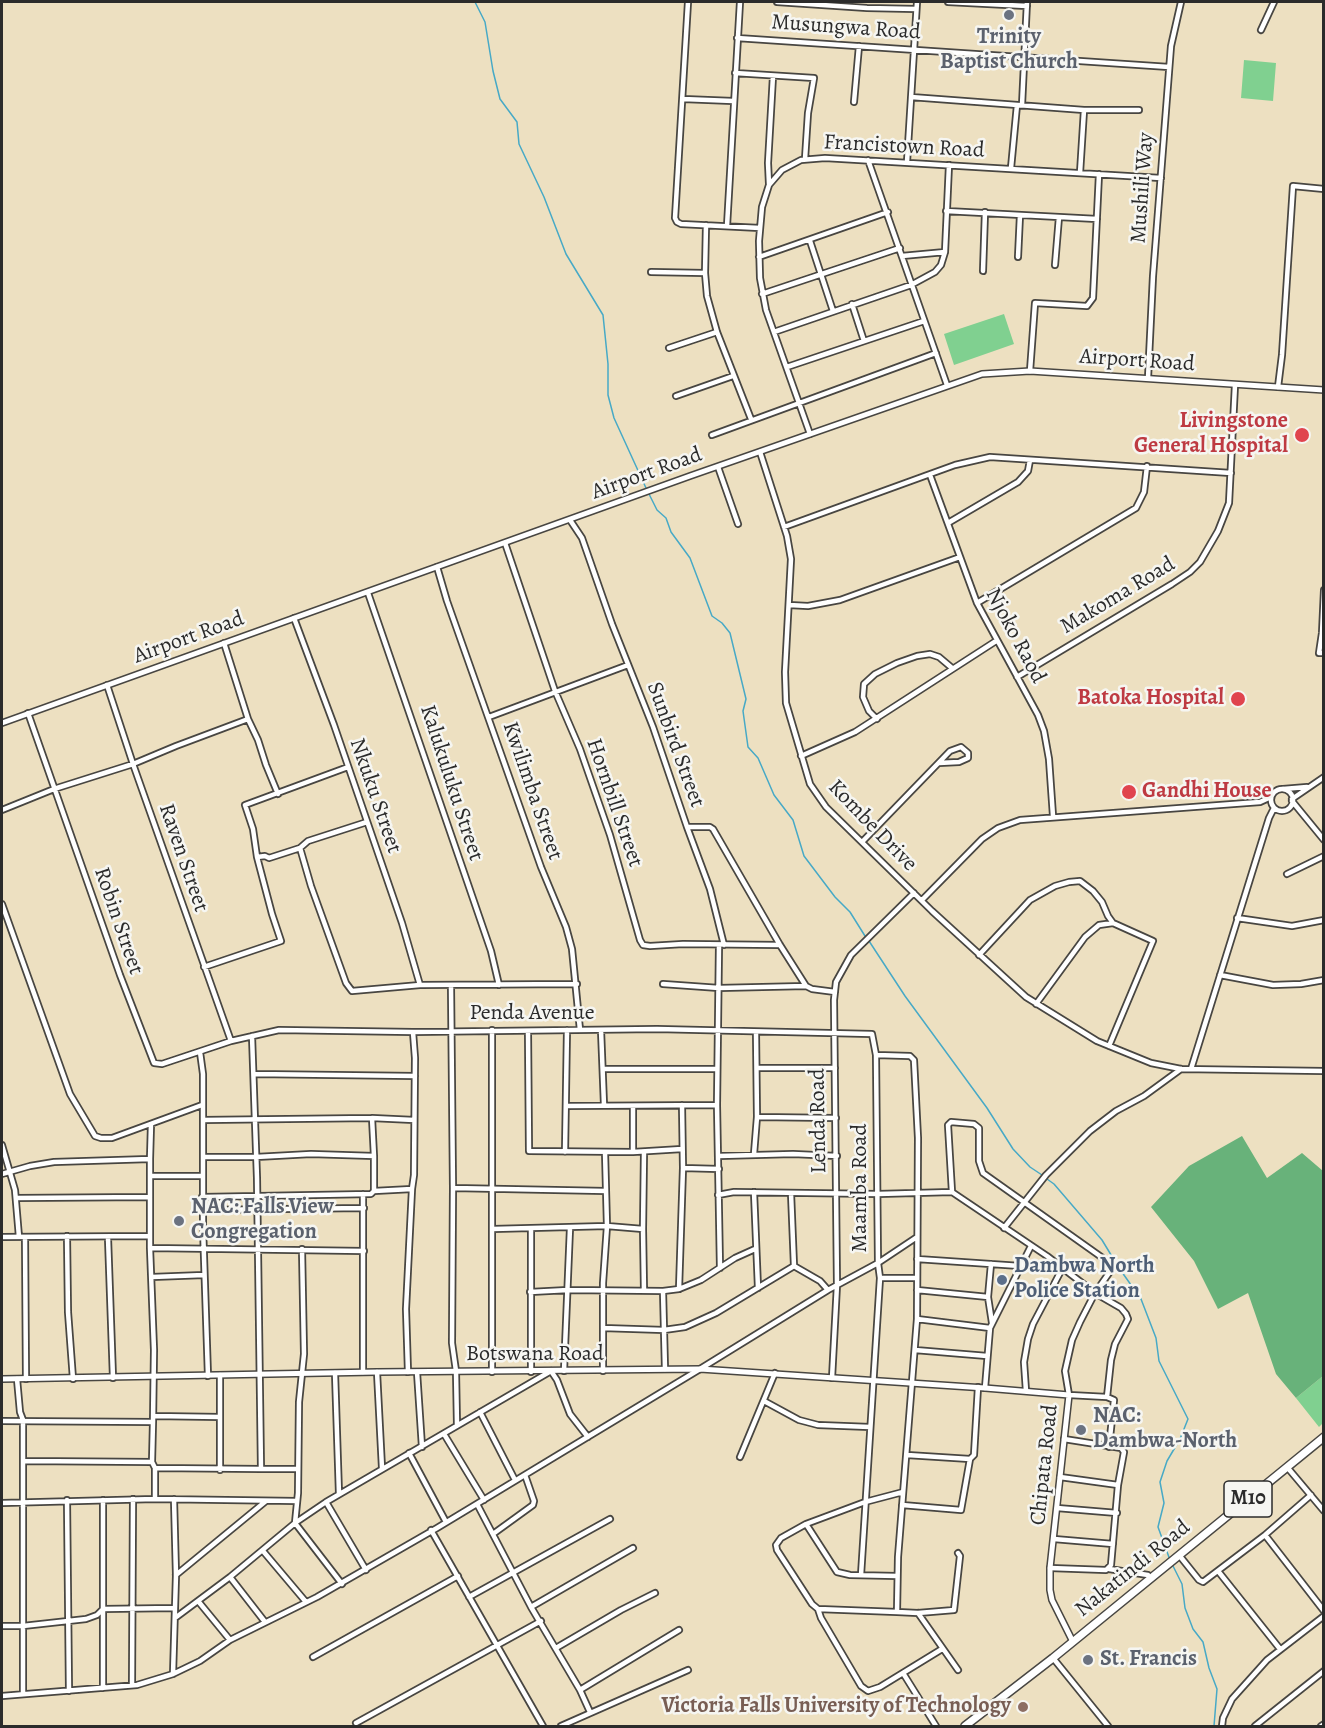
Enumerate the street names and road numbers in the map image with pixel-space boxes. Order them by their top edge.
street label: Musungwa Road [771,10,921,46]
street label: Francistown Road [823,130,985,164]
street label: Mushili Way [1126,132,1160,244]
street label: Airport Road [1078,344,1196,378]
street label: Airport Road [588,442,706,506]
street label: Makoma Road [1056,552,1180,640]
street label: Njoko Raod [979,584,1051,688]
street label: Airport Road [130,606,248,670]
street label: Sunbird Street [640,679,710,811]
street label: Kalukuluku Street [413,702,489,864]
street label: Kwilimba Street [496,718,568,864]
street label: Nkuku Street [343,735,407,857]
street label: Hornbill Street [580,735,648,871]
street label: Kombe Drive [822,775,922,877]
street label: Raven Street [152,800,214,916]
street label: Robin Street [87,864,149,978]
street label: Penda Avenue [470,1001,594,1027]
street label: Lenda Road [805,1068,833,1174]
street label: Maamba Road [848,1124,874,1252]
street label: Botswana Road [466,1342,604,1368]
street label: Chipata Road [1026,1403,1064,1527]
road number: M10 [1224,1481,1272,1517]
street label: Nakatindi Road [1070,1515,1196,1623]

